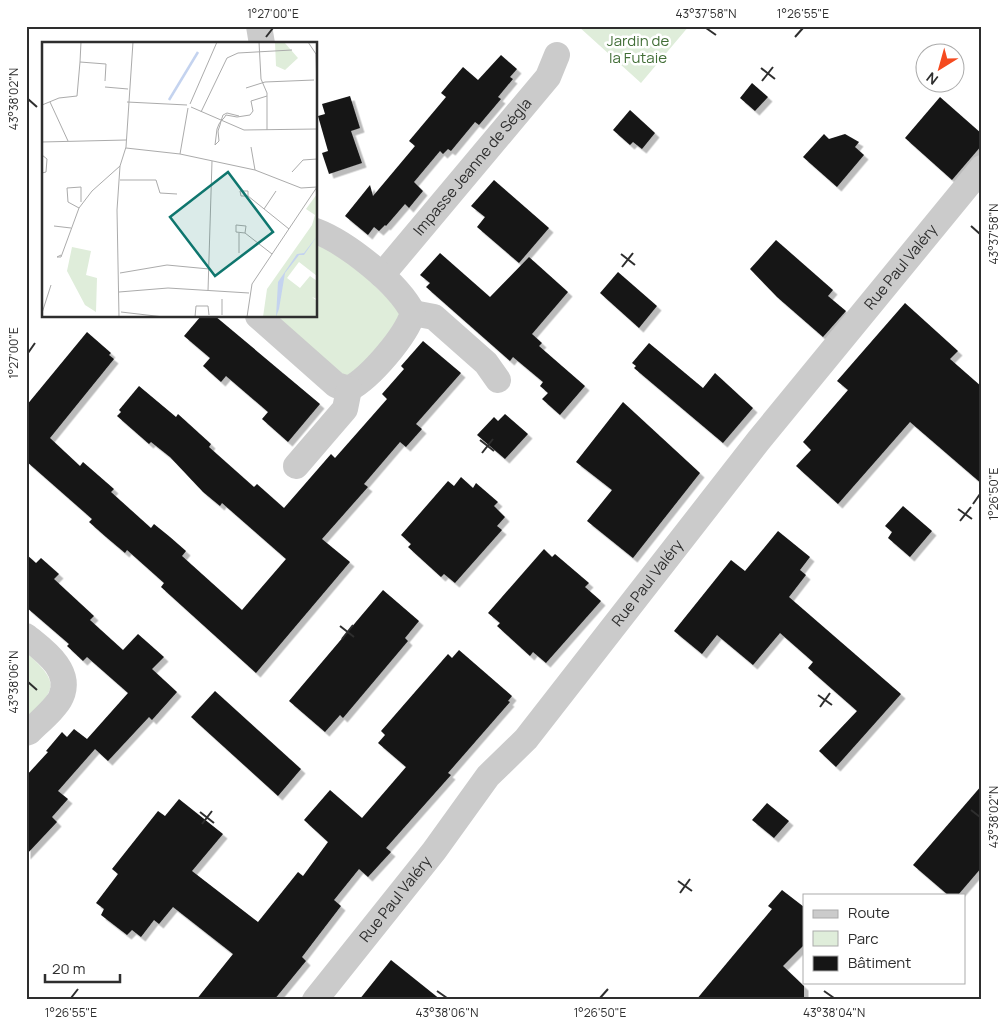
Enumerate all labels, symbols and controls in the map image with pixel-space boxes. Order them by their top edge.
text: 1°27'00"E [247,5,299,22]
text: 43°37'58"N [675,5,737,22]
text: 1°26'55"E [777,5,829,22]
park label: Jardin de la Futaie [607,30,669,68]
inset map [42,42,318,318]
north arrow [916,42,966,92]
text: 43°38'02"N [5,68,22,130]
text: N [922,68,942,89]
street label: Impasse Jeanne de Ségla [408,93,536,240]
text: 43°37'58"N [985,203,1002,265]
street label: Rue Paul Valéry [859,219,942,314]
text: 1°27'00"E [5,327,22,379]
text: 1°26'50"E [985,467,1002,520]
street label: Rue Paul Valéry [607,535,688,630]
text: 43°38'06"N [5,651,22,713]
text: 43°38'02"N [985,786,1002,848]
street label: Rue Paul Valéry [354,851,436,946]
legend [803,894,966,984]
text: Route [848,902,890,923]
text: Parc [848,928,879,949]
scale bar [45,951,120,983]
text: Bâtiment [848,952,911,973]
text: 20 m [52,958,85,979]
text: 1°26'55"E [45,1004,97,1021]
text: 43°38'06"N [416,1004,478,1021]
text: 1°26'50"E [574,1004,627,1021]
text: 43°38'04"N [803,1004,865,1021]

